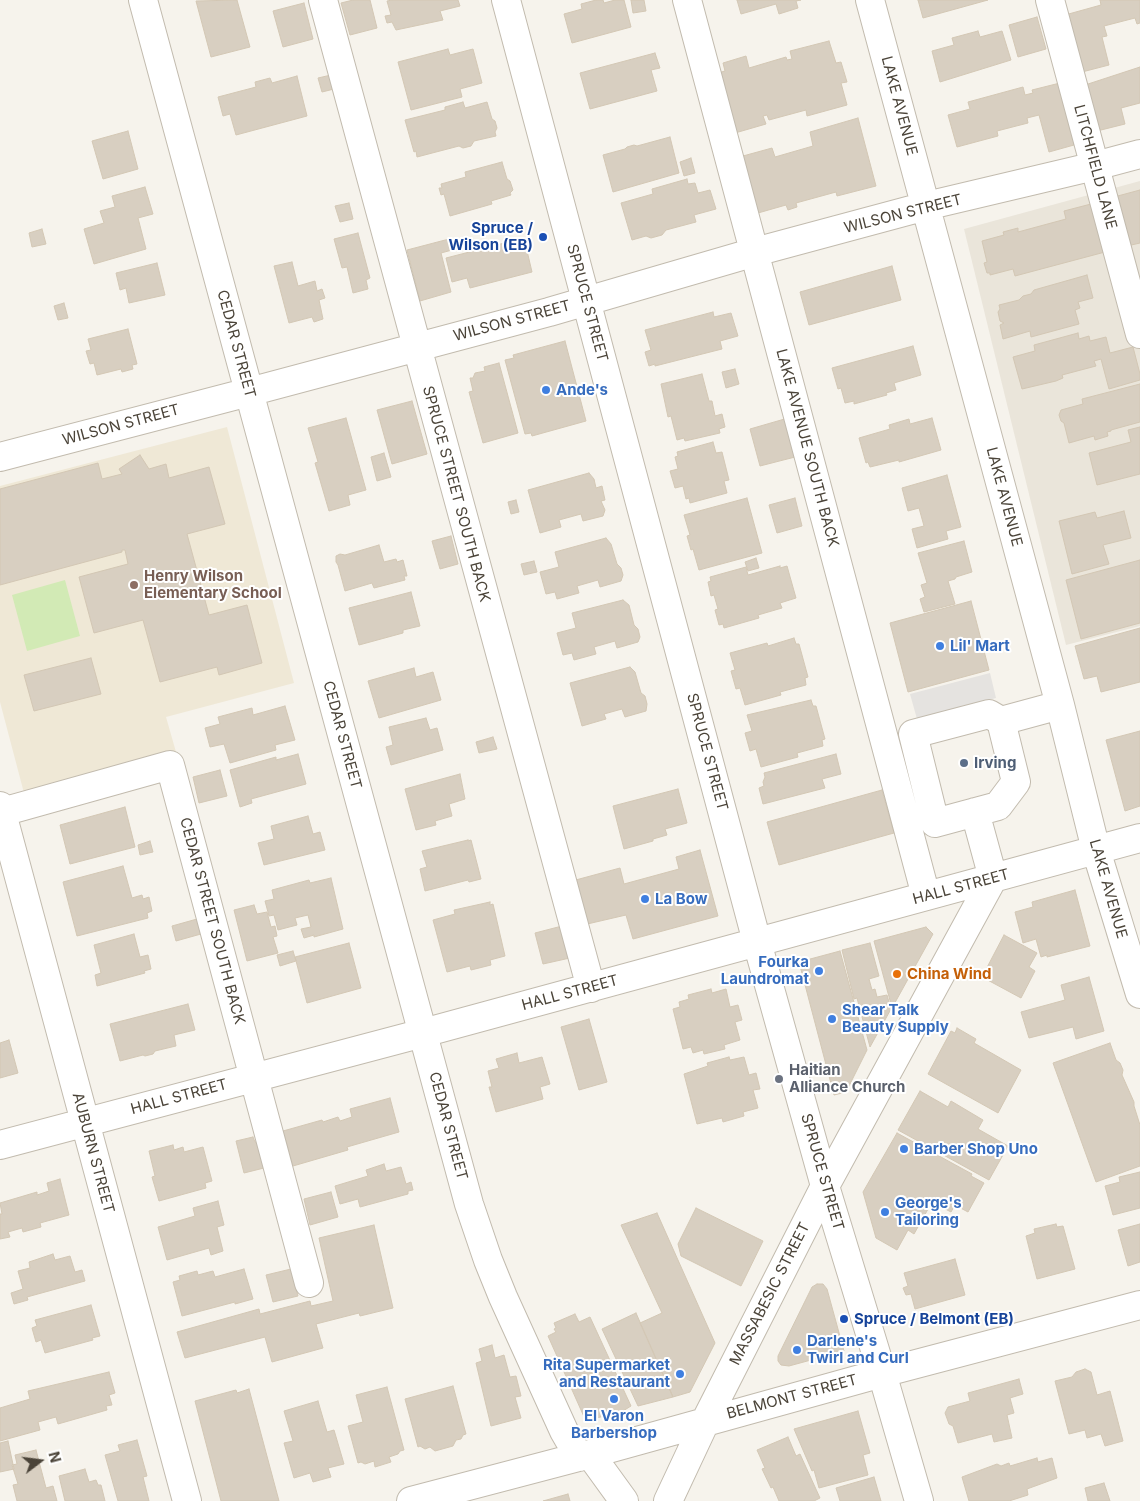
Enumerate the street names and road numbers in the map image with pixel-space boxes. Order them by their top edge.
street label: LAKE AVENUE [877,54,921,158]
street label: LITCHFIELD LANE [1070,103,1120,231]
street label: WILSON STREET [842,191,964,237]
street label: SPRUCE STREET [563,242,611,364]
street label: CEDAR STREET [213,288,259,400]
street label: WILSON STREET [451,297,573,345]
street label: LAKE AVENUE SOUTH BACK [772,347,842,549]
street label: SPRUCE STREET SOUTH BACK [418,384,494,604]
street label: WILSON STREET [60,401,182,449]
street label: LAKE AVENUE [982,445,1026,549]
street label: CEDAR STREET [319,679,365,791]
street label: SPRUCE STREET [683,691,731,813]
street label: CEDAR STREET SOUTH BACK [176,816,248,1026]
street label: LAKE AVENUE [1085,837,1131,941]
street label: HALL STREET [911,865,1011,909]
street label: HALL STREET [520,971,620,1015]
street label: CEDAR STREET [425,1070,471,1182]
street label: HALL STREET [129,1075,229,1119]
street label: AUBURN STREET [68,1091,118,1215]
street label: SPRUCE STREET [797,1111,847,1233]
street label: MASSABESIC STREET [726,1220,814,1368]
street label: BELMONT STREET [725,1371,859,1423]

